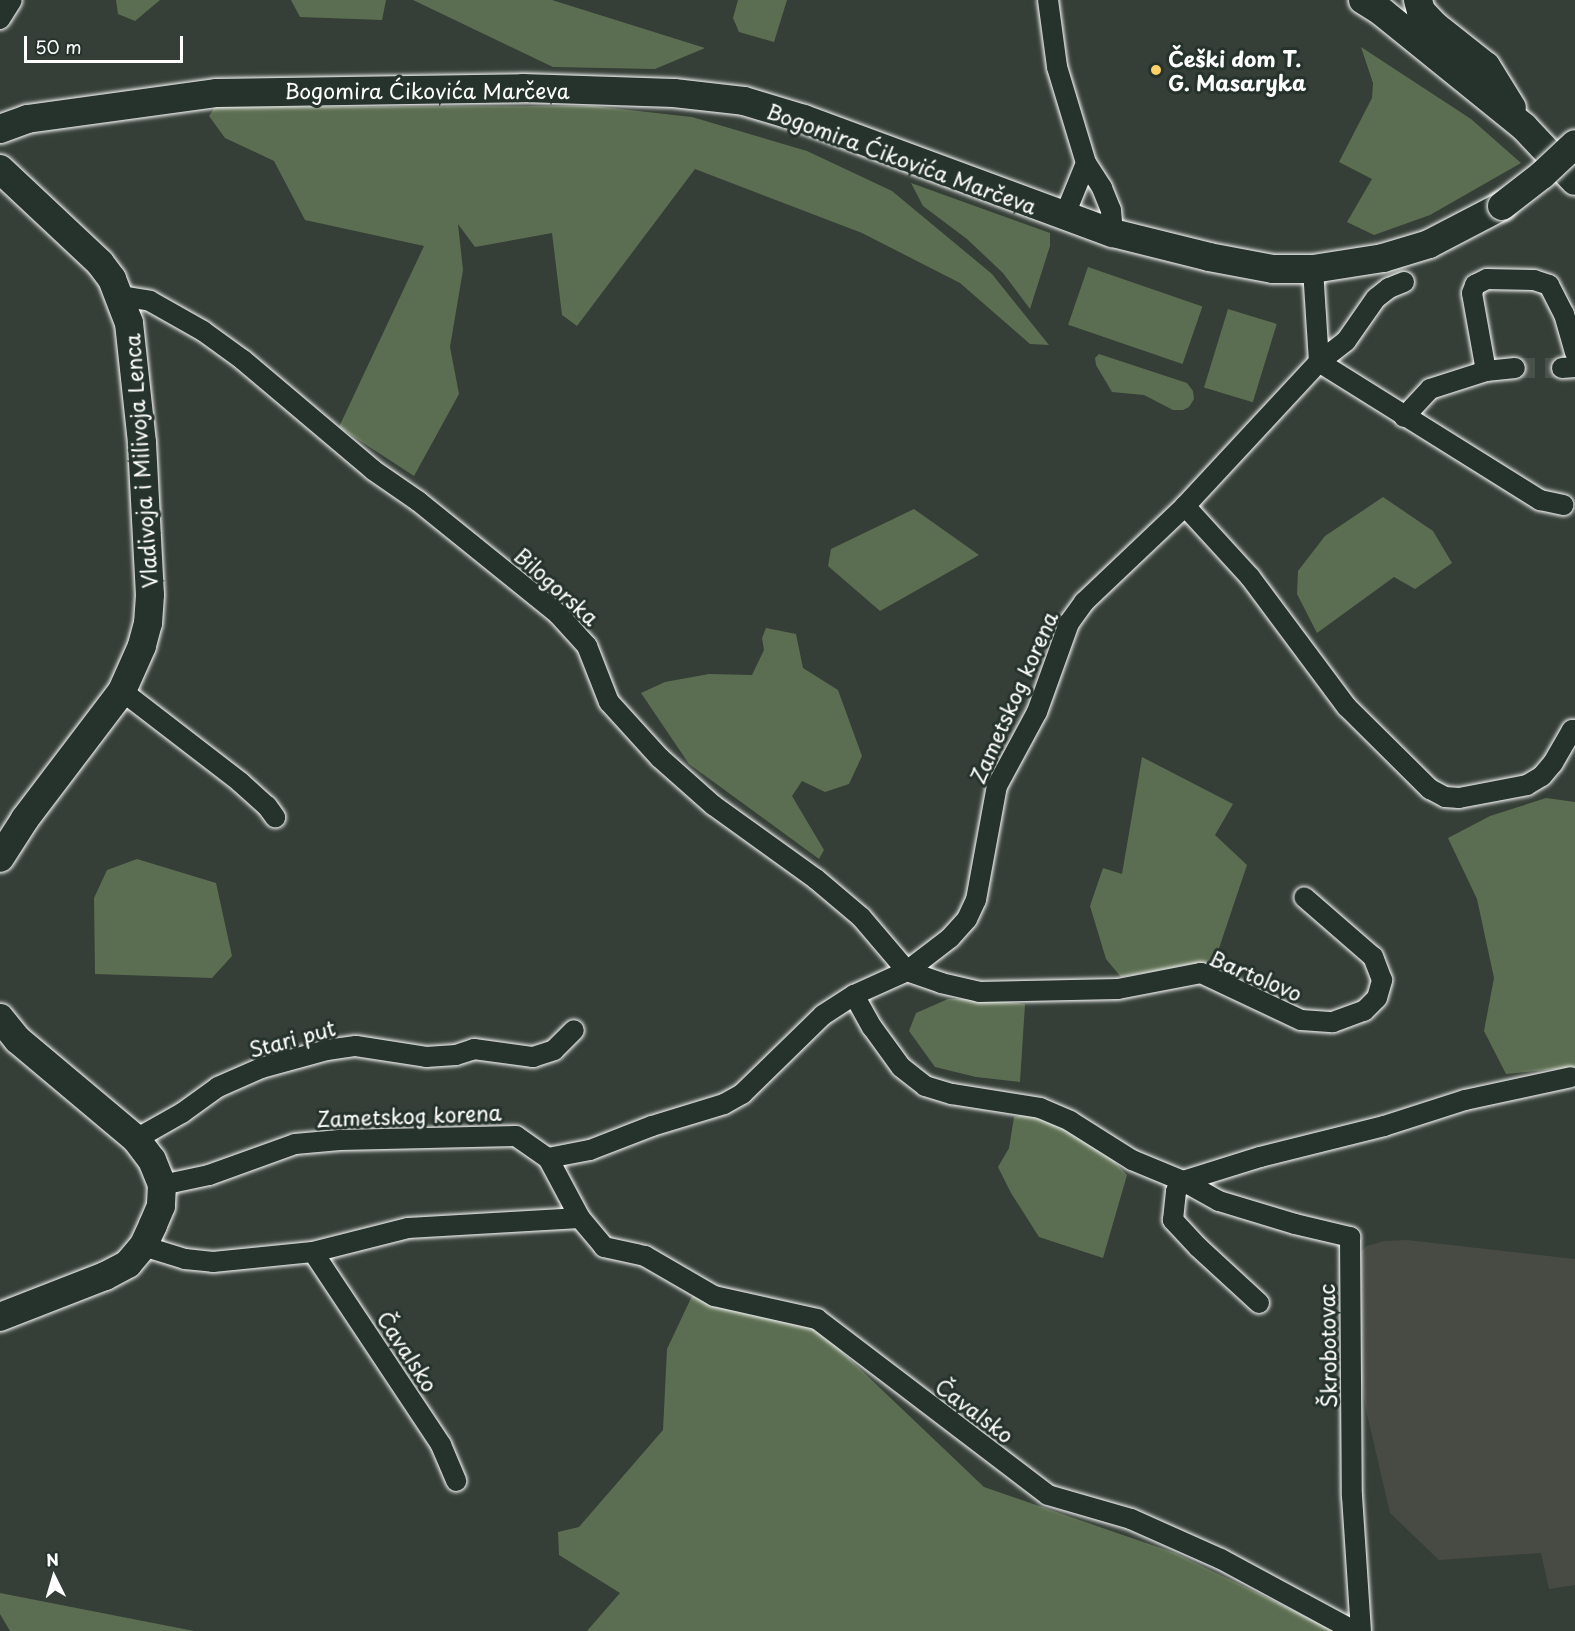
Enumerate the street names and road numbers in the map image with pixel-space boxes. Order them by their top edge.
street label: Bogomira Ćikovića Marčeva [284,77,570,103]
street label: Bogomira Ćikovića Marčeva [764,97,1040,219]
street label: Vladivoja i Milivoja Lenca [119,333,161,589]
street label: Bilogorska [510,542,604,630]
street label: Zametskog korena [964,607,1062,787]
street label: Bartolovo [1206,944,1306,1006]
street label: Stari put [245,1014,339,1062]
street label: Zametskog korena [316,1099,502,1131]
street label: Škrobotovac [1313,1284,1341,1408]
street label: Čavalsko [373,1306,443,1396]
street label: Čavalsko [931,1373,1019,1447]

